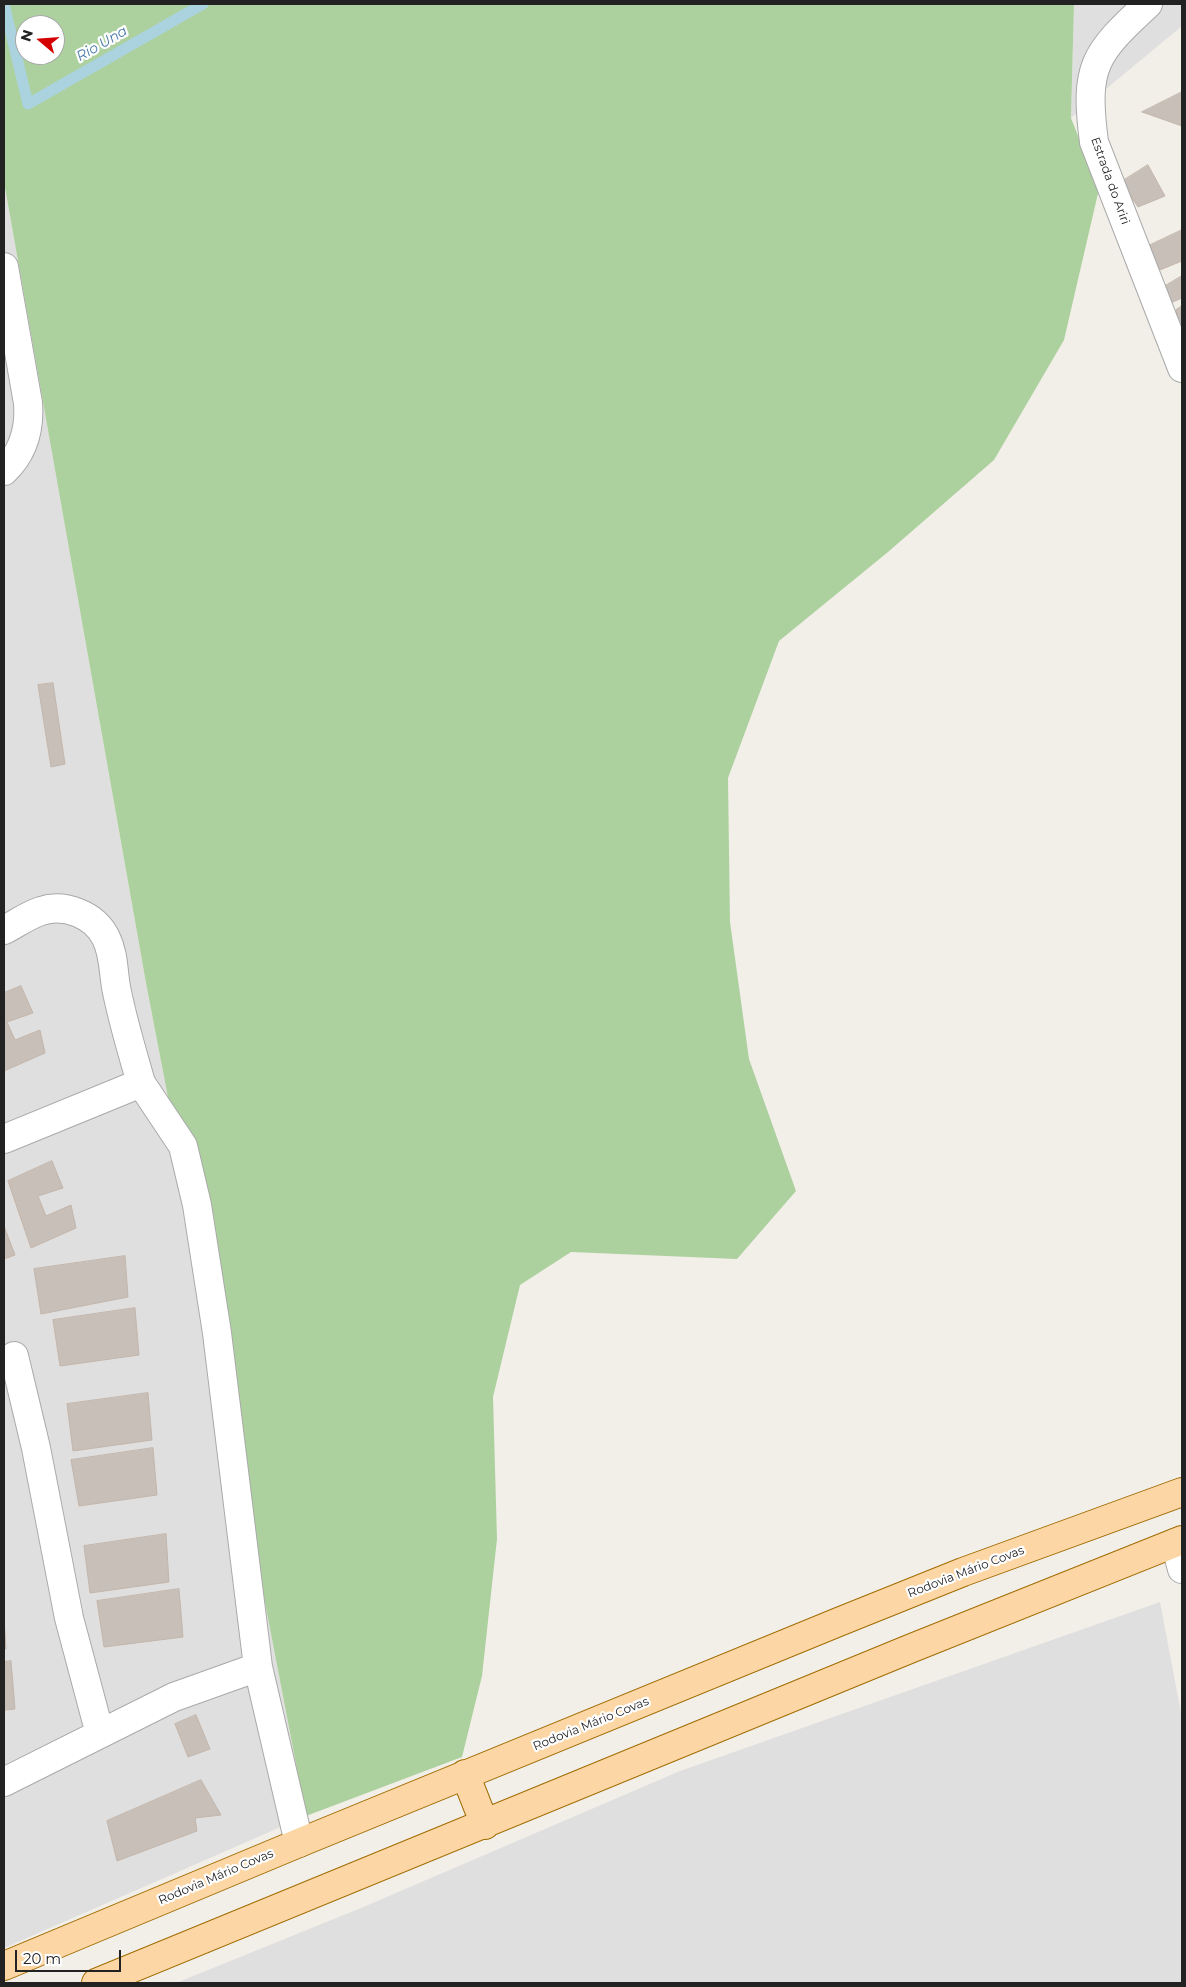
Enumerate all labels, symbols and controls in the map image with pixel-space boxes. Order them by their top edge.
north arrow [15,15,65,65]
water label: Rio Una [74,23,130,65]
text: N [16,28,37,44]
street label: Estrada do Ariri [1088,135,1132,227]
street label: Rodovia Mário Covas [906,1543,1026,1601]
street label: Rodovia Mário Covas [531,1694,651,1754]
street label: Rodovia Mário Covas [156,1846,276,1908]
scale bar [18,1940,124,1972]
text: 20 m [23,1949,61,1968]

